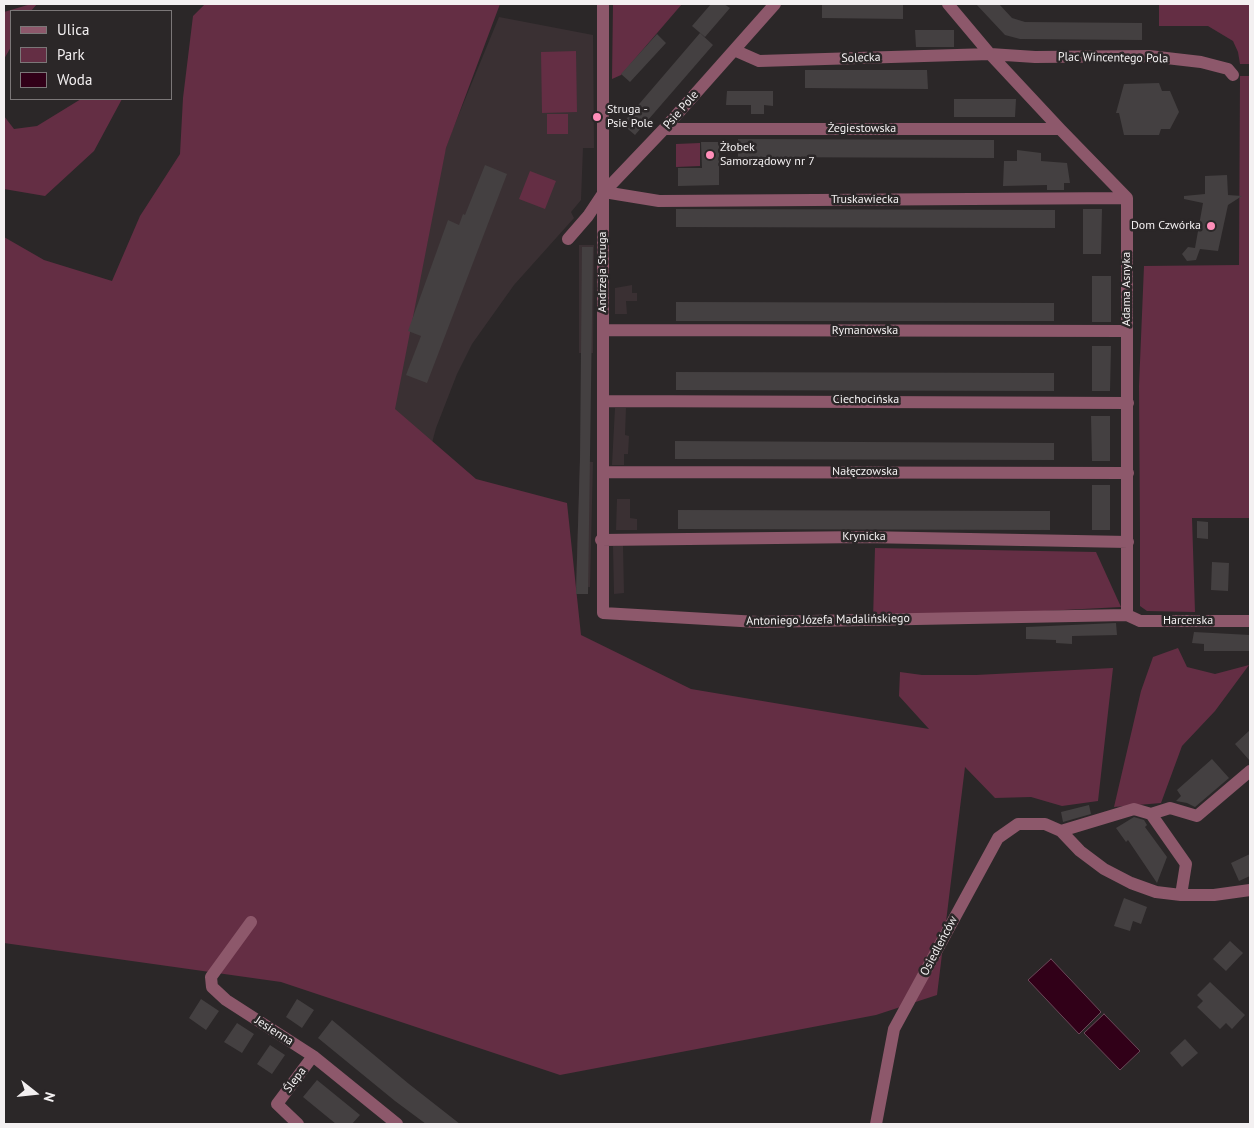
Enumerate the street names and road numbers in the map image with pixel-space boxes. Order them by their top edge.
street label: Solecka [841,50,881,66]
street label: Plac Wincentego Pola [1058,50,1168,66]
street label: Psie Pole [660,88,702,132]
street label: Żegiestowska [828,122,896,136]
street label: Truskawiecka [831,193,899,207]
street label: Andrzeja Struga [596,231,610,313]
street label: Adama Asnyka [1120,252,1134,326]
street label: Rymanowska [832,324,898,338]
street label: Ciechocińska [833,393,899,407]
street label: Nałęczowska [832,465,898,479]
street label: Krynicka [842,530,886,544]
street label: Antoniego Józefa Madalińskiego [746,611,910,629]
street label: Harcerska [1163,614,1213,628]
street label: Osiedleńców [917,914,961,978]
street label: Jesienna [252,1013,296,1049]
street label: Ślepa [281,1064,309,1096]

